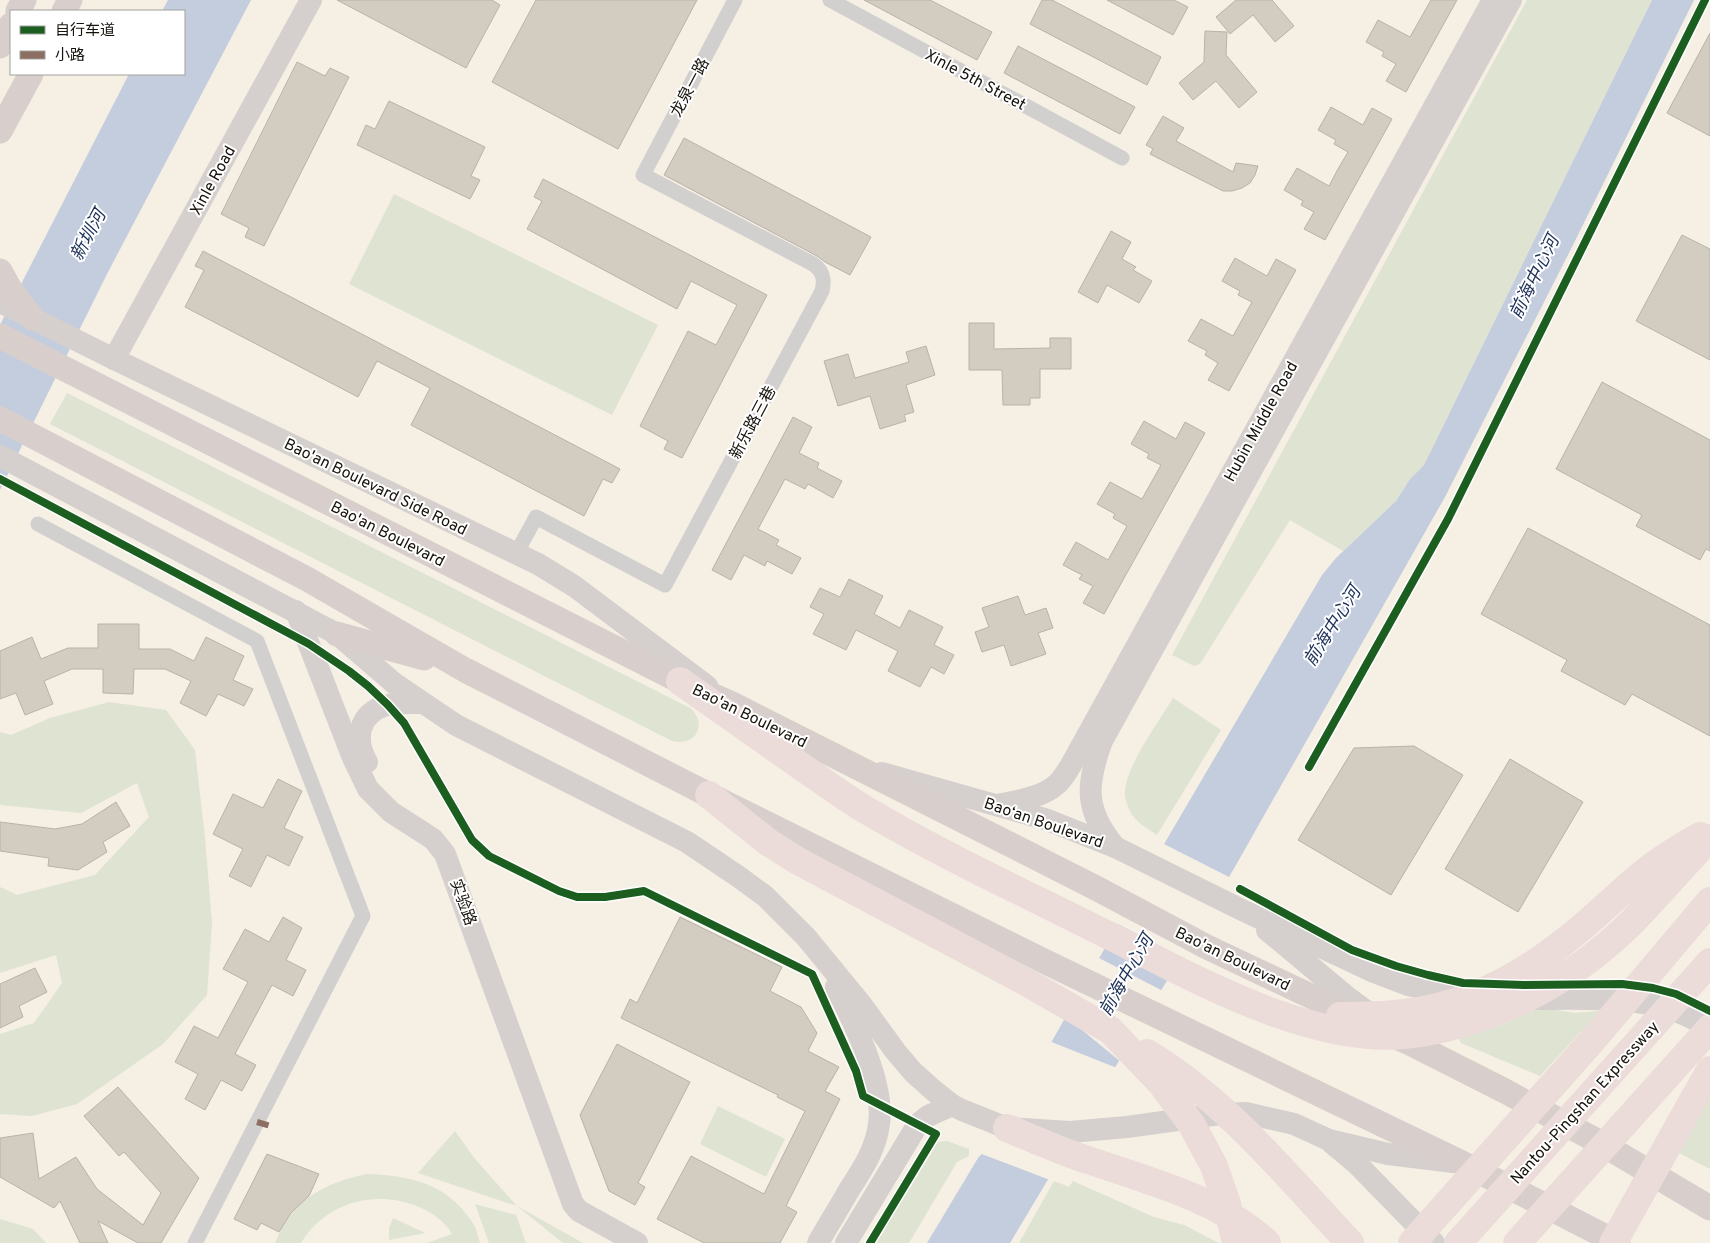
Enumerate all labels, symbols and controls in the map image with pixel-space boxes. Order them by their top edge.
legend [10,10,185,75]
text: 自行车道 [55,22,115,41]
street label: Xinle 5th Street [921,46,1029,116]
text: 小路 [55,47,85,66]
street label: 龙泉一路 [667,55,715,121]
street label: Xinle Road [187,143,241,219]
water label: 新圳河 [66,204,114,265]
water label: 前海中心河 [1505,229,1567,323]
street label: Hubin Middle Road [1220,358,1303,486]
street label: 新乐路三巷 [726,383,781,463]
street label: Bao'an Boulevard Side Road [281,433,471,539]
street label: Bao'an Boulevard [328,496,448,570]
water label: 前海中心河 [1300,580,1368,671]
street label: Bao'an Boulevard [688,680,810,753]
street label: Bao‘an Boulevard [981,794,1106,854]
street label: 实验路 [445,877,480,929]
street label: Bao'an Boulevard [1171,923,1293,996]
water label: 前海中心河 [1095,928,1161,1020]
street label: Nantou-Pingshan Expressway [1507,1018,1664,1189]

